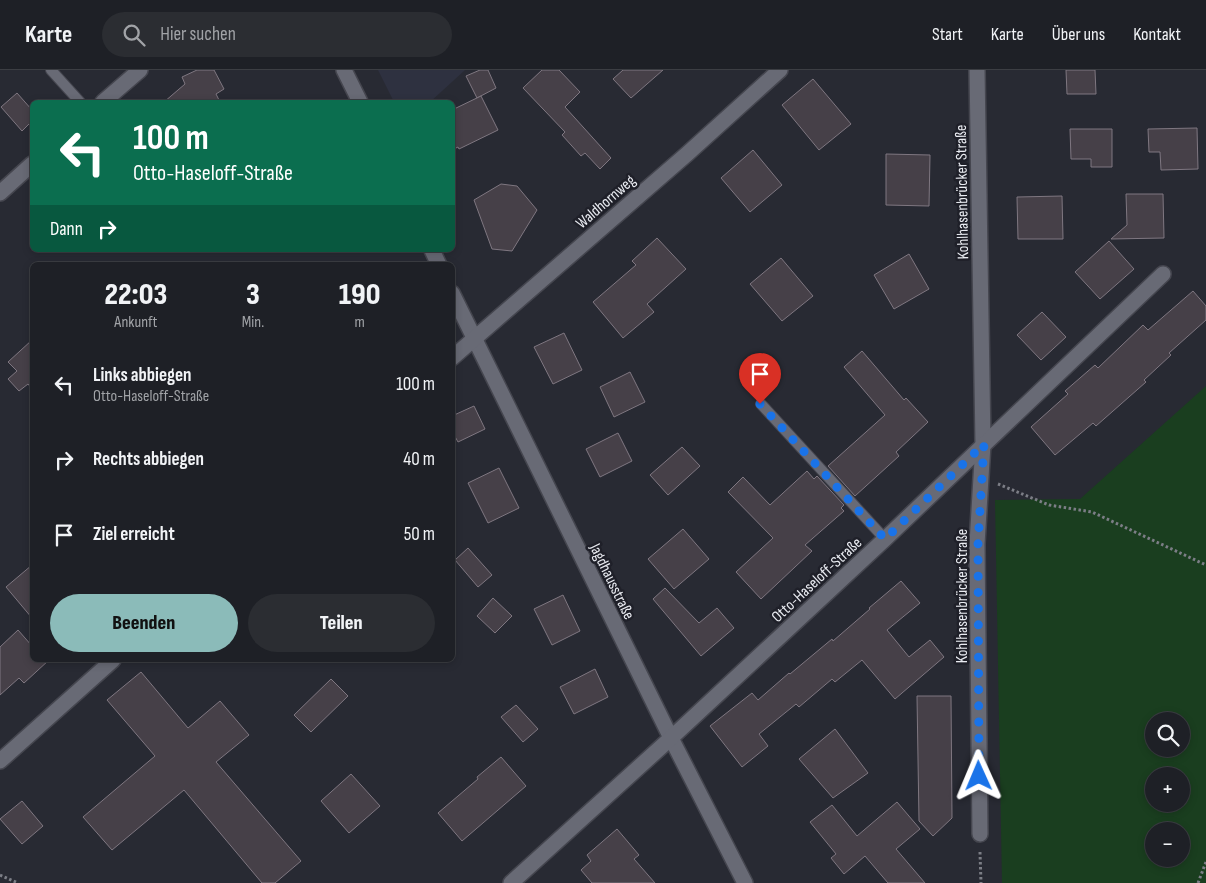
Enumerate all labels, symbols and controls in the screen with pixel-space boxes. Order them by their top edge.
search box [102,12,452,57]
text: Karte [25,20,72,49]
icon: search [120,21,148,49]
text: Hier suchen [160,23,236,46]
text: Start [932,24,963,45]
text: Karte [991,24,1024,45]
text: Über uns [1052,24,1105,45]
text: Kontakt [1133,24,1181,45]
text: 100 m [133,117,209,160]
icon: left [50,120,115,185]
street label: Kohlhasenbrücker Straße [952,125,973,259]
text: Otto-Haseloff-Straße [133,160,293,187]
street label: Waldhornweg [572,171,640,233]
icon: right [93,215,121,243]
text: Dann [50,218,83,241]
text: 22:03 [105,277,167,313]
text: 3 [246,277,260,313]
text: 190 [339,277,380,313]
text: Ankunft [114,313,157,332]
text: Min. [242,313,264,332]
text: m [354,313,365,332]
pin [739,353,781,404]
icon: arrive [746,360,774,388]
text: Links abbiegen [93,364,191,387]
icon: left [50,371,78,399]
text: 100 m [396,373,435,396]
text: Otto-Haseloff-Straße [93,387,209,406]
icon: right [50,446,78,474]
text: Rechts abbiegen [93,448,204,471]
text: 40 m [403,448,435,471]
icon: arrive [50,521,78,549]
text: Ziel erreicht [93,523,175,546]
text: 50 m [404,523,435,546]
street label: Kohlhasenbrücker Straße [953,529,972,663]
street label: Otto-Haseloff-Straße [768,534,866,627]
street label: Jagdhausstraße [585,540,638,623]
button: Beenden [50,594,238,652]
button: Teilen [248,594,435,652]
map controls [1145,712,1190,867]
button: search [1145,712,1190,757]
position arrow [952,749,1004,801]
button: + [1145,767,1190,812]
button: − [1145,822,1190,867]

